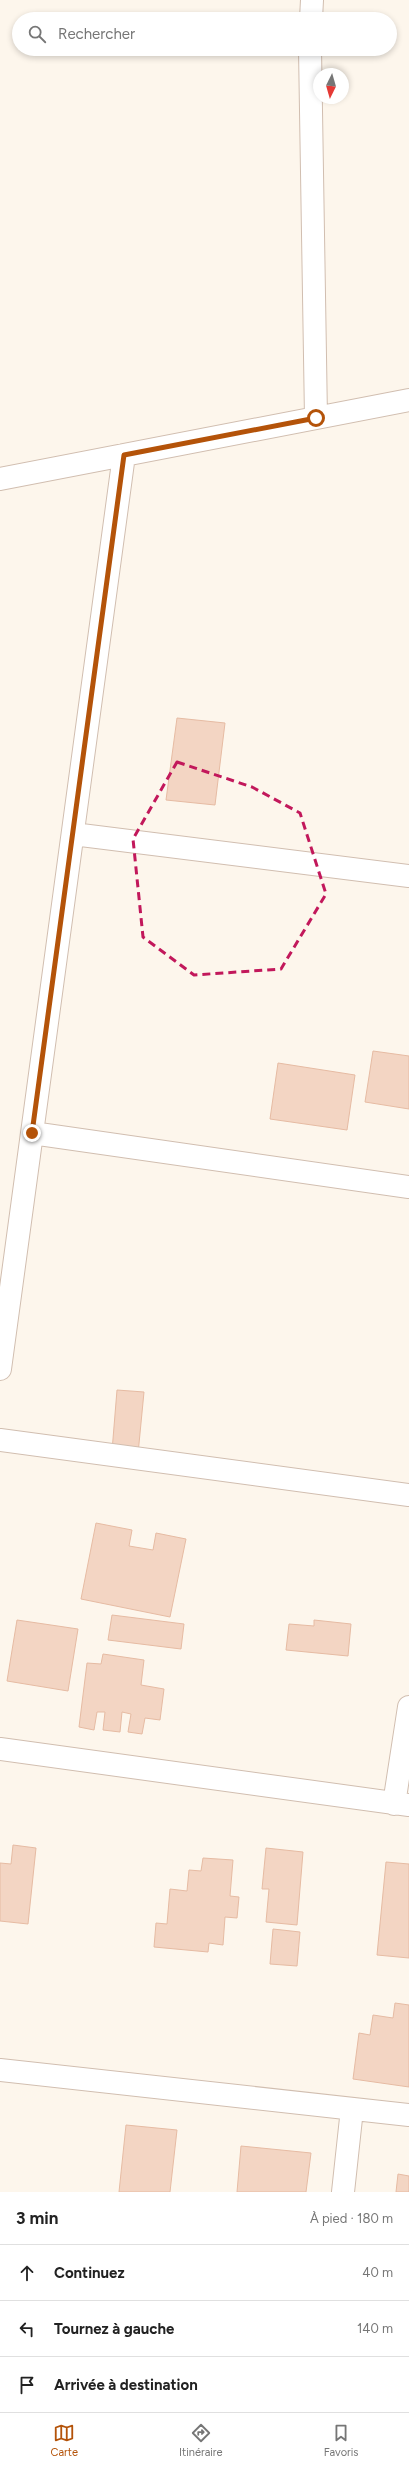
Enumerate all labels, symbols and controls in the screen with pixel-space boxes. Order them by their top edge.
search box [12,12,397,56]
icon: search [26,23,48,45]
text: Rechercher [58,25,135,43]
north arrow [313,68,349,104]
route start [307,409,325,427]
route end [23,1124,41,1142]
text: 3 min [16,2208,58,2228]
text: À pied · 180 m [310,2211,393,2226]
icon: ahead [16,2262,38,2284]
text: Continuez [54,2264,125,2282]
text: 40 m [362,2265,393,2280]
icon: left [16,2318,38,2340]
text: Tournez à gauche [54,2320,174,2338]
text: 140 m [357,2321,393,2336]
icon: arrive [16,2374,38,2396]
text: Arrivée à destination [54,2376,198,2394]
tab: Carte [51,2422,78,2459]
tab: Itinéraire [179,2422,223,2459]
tab: Favoris [324,2422,358,2459]

